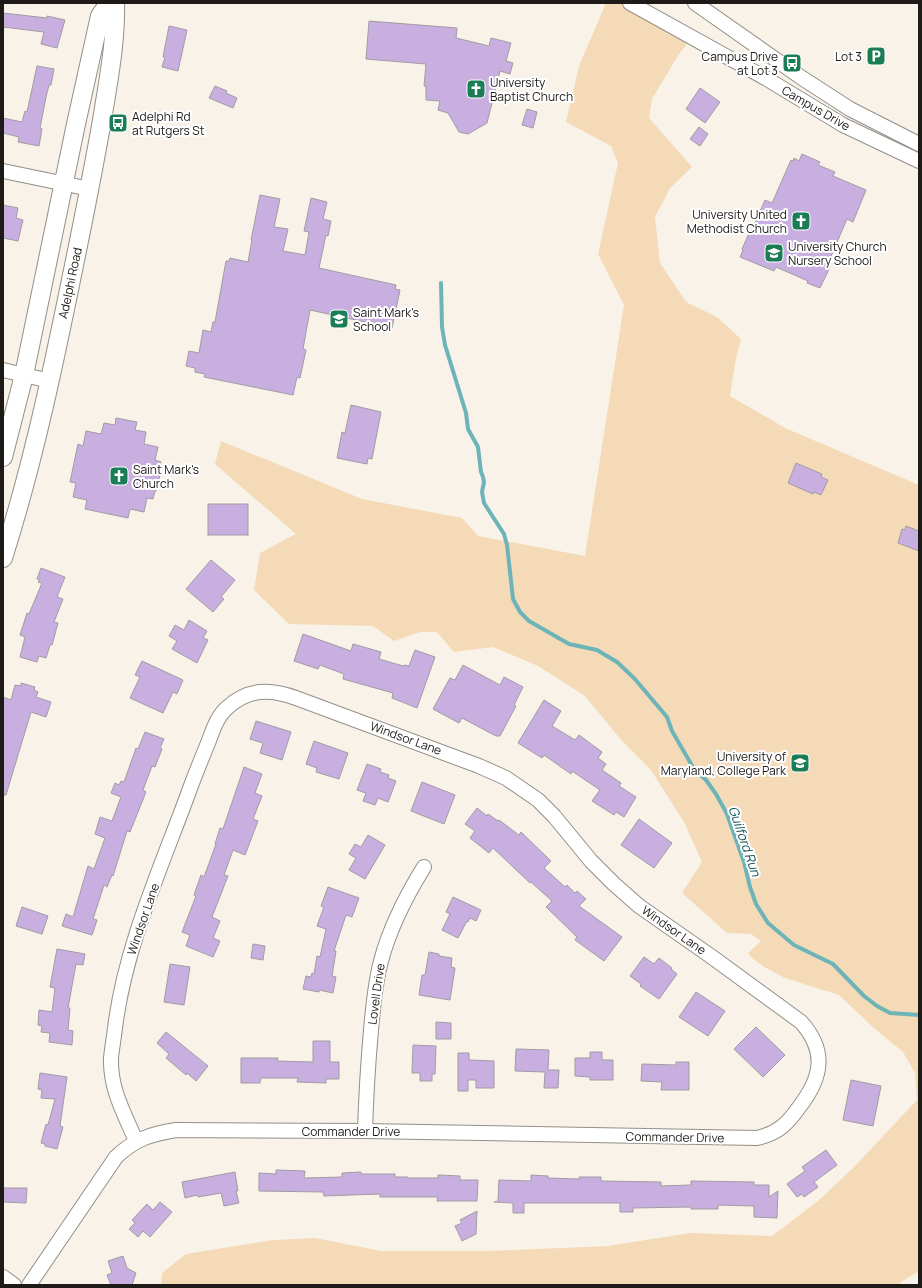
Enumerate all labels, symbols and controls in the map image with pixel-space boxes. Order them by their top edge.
parking icon: Lot 3 [865,45,887,67]
place label: Campus Drive at Lot 3 [702,48,778,79]
place label: Lot 3 [835,48,862,65]
bus stop icon: Campus Drive at Lot 3 [781,52,803,74]
place label: University Baptist Church [490,74,573,105]
church icon: University Baptist Church [465,78,487,100]
street label: Campus Drive [779,82,853,134]
place label: Adelphi Rd at Rutgers St [132,108,205,139]
bus stop icon: Adelphi Rd at Rutgers St [107,112,129,134]
place label: University United Methodist Church [687,206,787,237]
church icon: University United Methodist Church [790,210,812,232]
place label: University Church Nursery School [788,238,887,269]
school or university icon: University Church Nursery School [763,242,785,264]
street label: Adelphi Road [54,246,86,320]
place label: Saint Mark's School [353,304,419,335]
school or university icon: Saint Mark's School [328,308,350,330]
place label: Saint Mark's Church [133,461,199,492]
church icon: Saint Mark's Church [108,465,130,487]
street label: Windsor Lane [368,717,444,759]
place label: University of Maryland, College Park [661,748,787,779]
school or university icon: University of Maryland, College Park [789,752,811,774]
water label: Guilford Run [725,803,766,880]
street label: Windsor Lane [123,881,163,957]
street label: Windsor Lane [638,902,710,958]
street label: Lovell Drive [363,962,389,1026]
street label: Commander Drive [302,1123,400,1140]
street label: Commander Drive [626,1128,724,1146]

